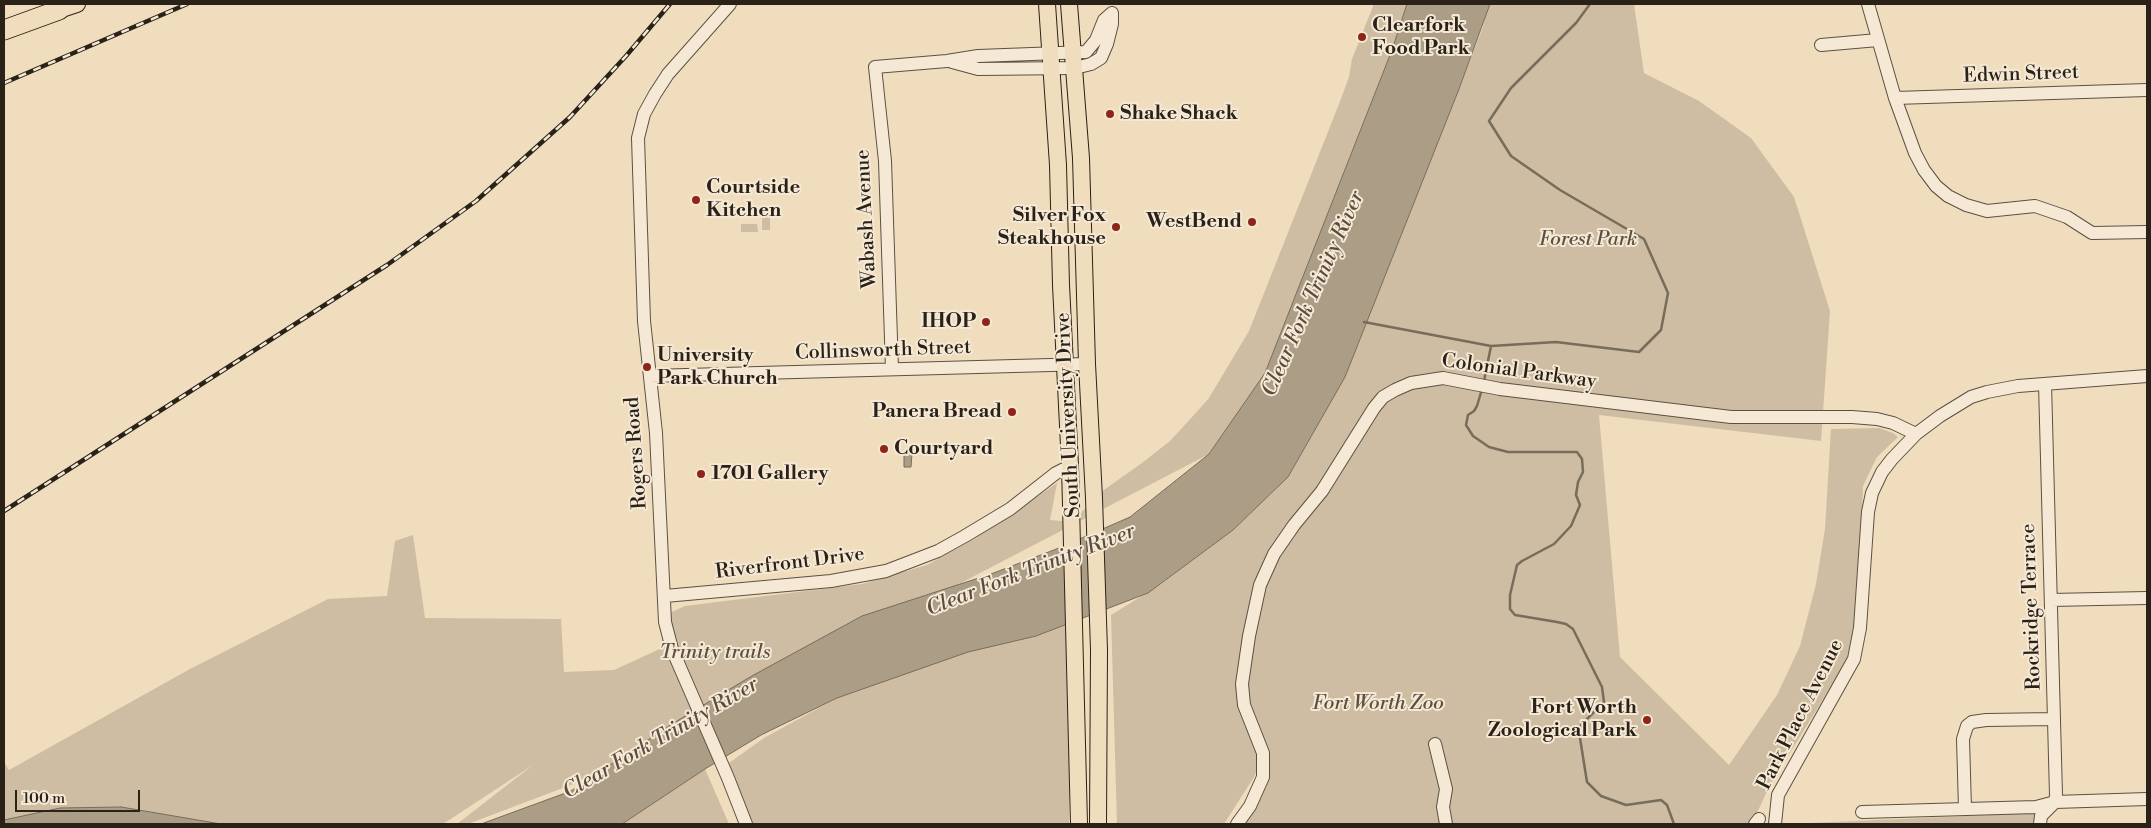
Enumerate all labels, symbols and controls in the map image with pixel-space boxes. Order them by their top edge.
place label: Clearfork Food Park [1372,14,1470,61]
marker: Clearfork Food Park [1356,31,1368,43]
street label: Edwin Street [1963,61,2079,89]
place label: Shake Shack [1120,102,1238,126]
marker: Shake Shack [1104,108,1116,120]
street label: Wabash Avenue [851,149,883,289]
place label: Courtside Kitchen [706,176,800,223]
water label: Clear Fork Trinity River [1257,188,1371,400]
marker: Courtside Kitchen [690,194,702,206]
place label: Silver Fox Steakhouse [998,204,1106,251]
place label: WestBend [1146,210,1242,234]
marker: WestBend [1246,216,1258,228]
marker: Silver Fox Steakhouse [1110,221,1122,233]
park label: Forest Park [1539,228,1637,252]
place label: IHOP [921,310,976,334]
street label: South University Drive [1052,312,1086,518]
marker: IHOP [980,316,992,328]
street label: Collinsworth Street [795,336,971,366]
place label: University Park Church [657,344,778,391]
street label: Colonial Parkway [1440,349,1598,395]
marker: University Park Church [641,361,653,373]
street label: Rogers Road [621,396,653,510]
place label: Panera Bread [872,400,1002,424]
marker: Panera Bread [1006,406,1018,418]
place label: Courtyard [894,437,993,461]
marker: Courtyard [878,443,890,455]
place label: 1701 Gallery [711,462,829,486]
marker: 1701 Gallery [695,468,707,480]
water label: Clear Fork Trinity River [923,519,1139,623]
street label: Rockridge Terrace [2017,523,2047,691]
street label: Riverfront Drive [714,543,866,585]
street label: Park Place Avenue [1753,636,1849,794]
park label: Trinity trails [659,641,771,665]
water label: Clear Fork Trinity River [559,673,763,805]
park label: Fort Worth Zoo [1312,692,1444,716]
place label: Fort Worth Zoological Park [1488,696,1637,743]
marker: Fort Worth Zoological Park [1641,714,1653,726]
scale bar [18,780,142,812]
text: 100 m [23,789,65,808]

